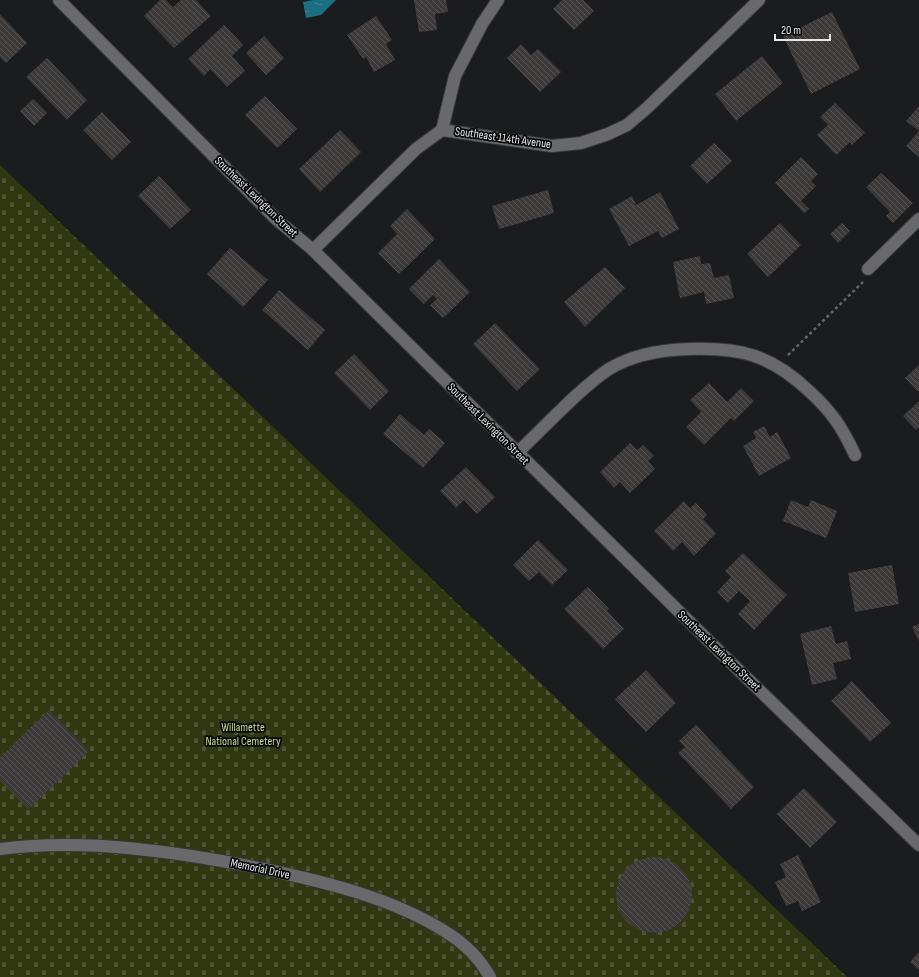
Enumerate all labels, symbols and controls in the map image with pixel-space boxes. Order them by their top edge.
scale bar [775,16,830,42]
text: 20 m [781,23,801,38]
street label: Southeast 114th Avenue [454,124,552,152]
street label: Southeast Lexington Street [211,153,301,241]
street label: Southeast Lexington Street [444,380,532,468]
street label: Southeast Lexington Street [674,607,764,695]
park label: Willamette National Cemetery [205,720,281,749]
street label: Memorial Drive [229,855,291,883]

